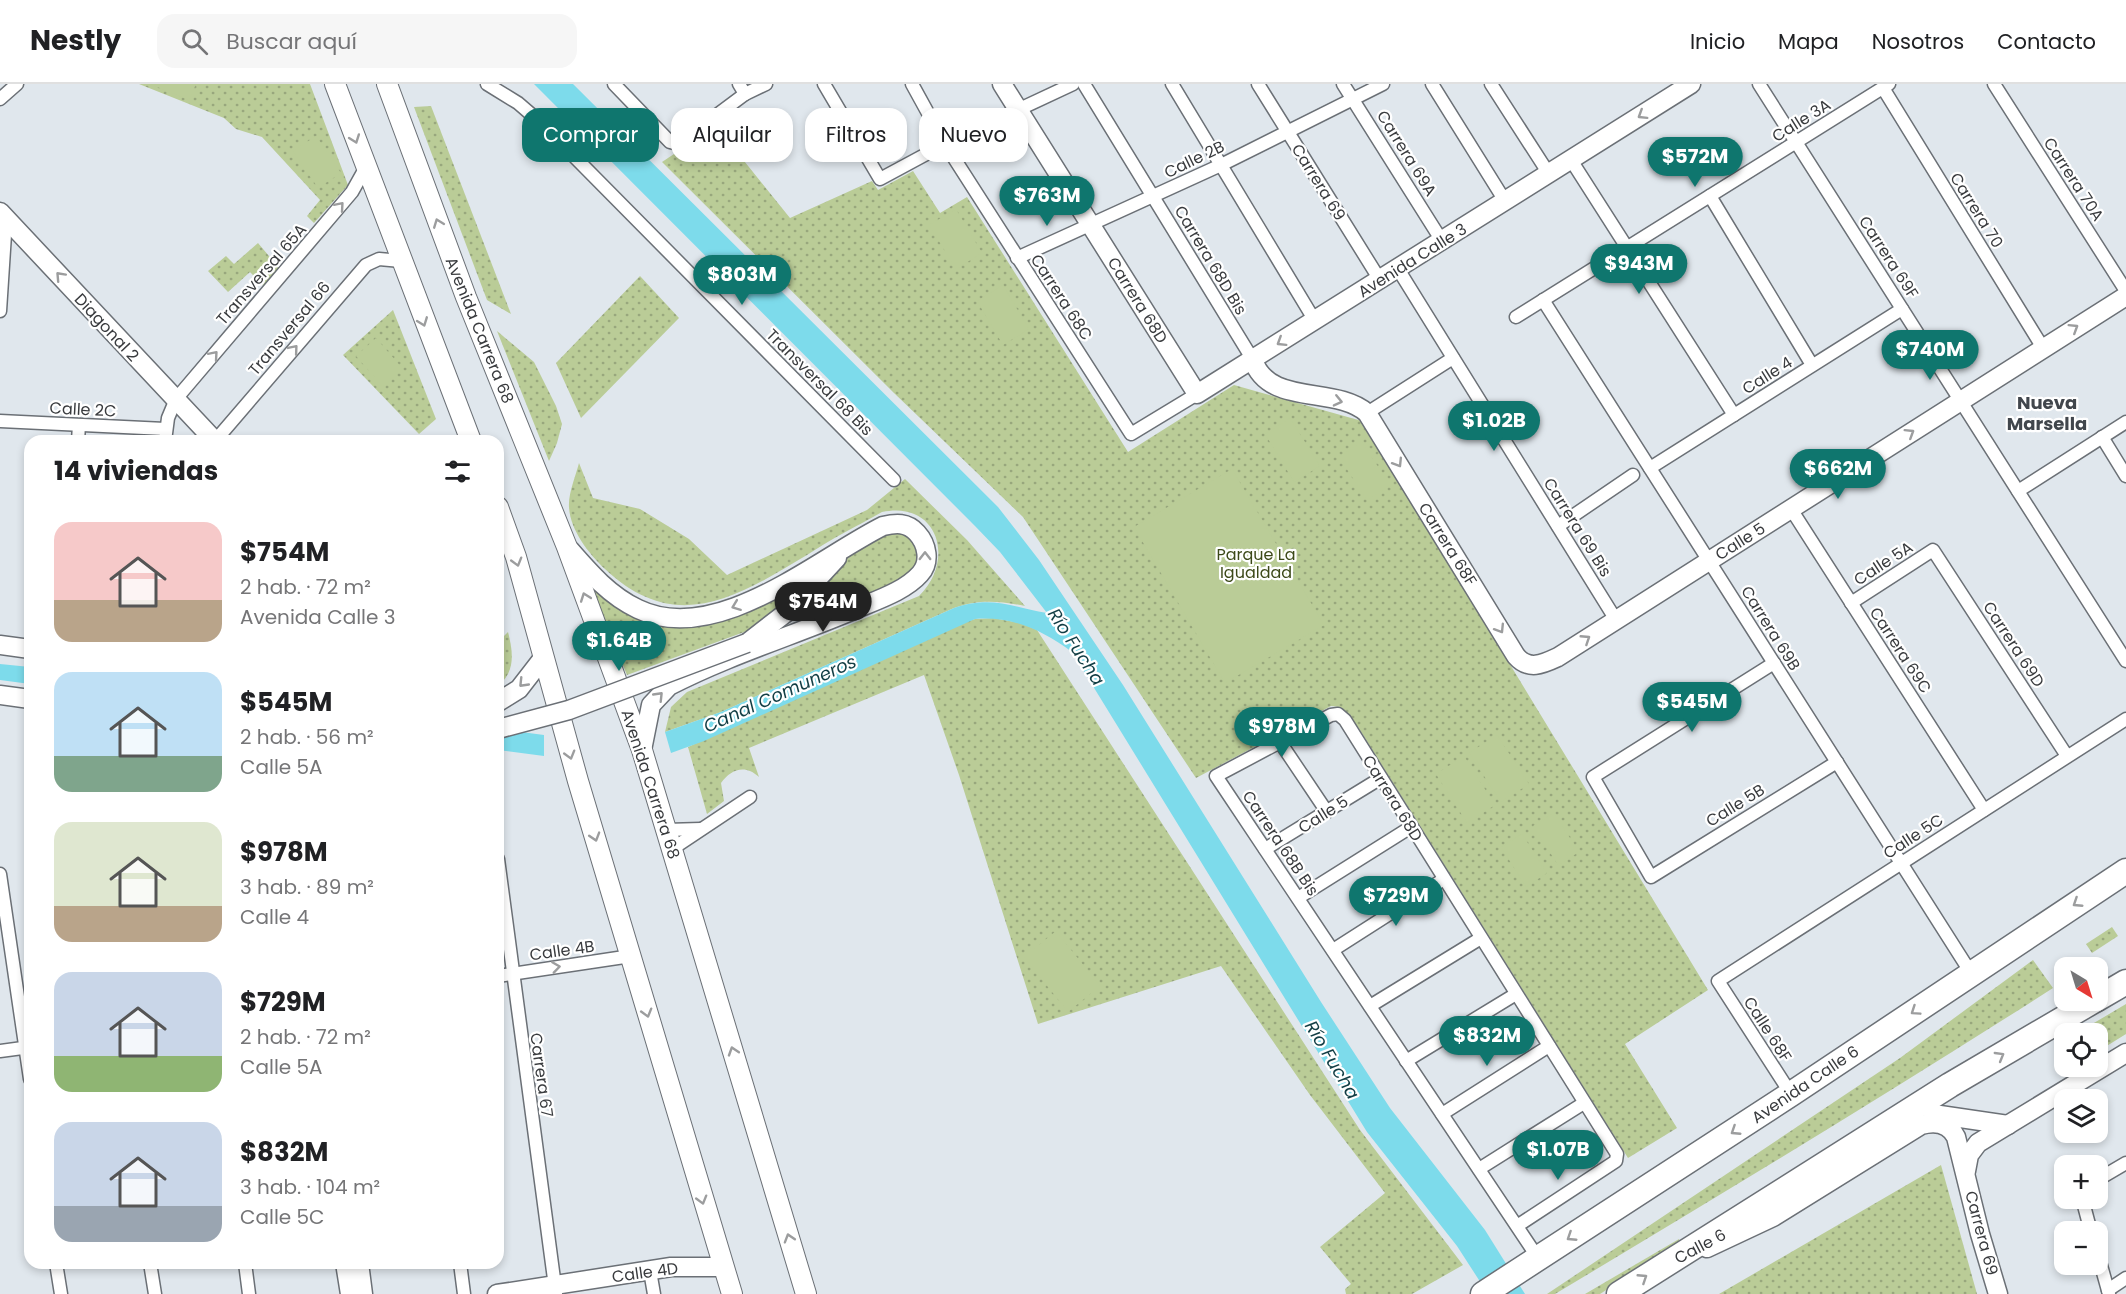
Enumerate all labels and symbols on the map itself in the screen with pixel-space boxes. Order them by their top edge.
street label: Calle 3A [1767,93,1835,148]
street label: Carrera 69A [1371,106,1442,201]
one-way arrow [1637,108,1648,119]
one-way arrow [348,133,361,144]
street label: Carrera 70A [2038,133,2109,226]
street label: Calle 2B [1160,135,1228,184]
pin: $572M [1653,137,1737,188]
street label: Carrera 69 [1286,140,1351,225]
street label: Carrera 70 [1944,168,2009,252]
pin: $763M [1005,176,1089,227]
street label: Carrera 68D Bis [1169,201,1252,319]
one-way arrow [333,202,344,213]
street label: Carrera 69F [1853,211,1924,303]
one-way arrow [433,218,445,229]
street label: Avenida Calle 3 [1353,218,1471,303]
street label: Transversal 65A [211,219,312,330]
pin: $943M [1597,244,1681,295]
street label: Carrera 68C [1025,250,1098,345]
street label: Carrera 68D [1102,253,1173,348]
street label: Avenida Carrera 68 [440,254,519,407]
pin: $803M [700,255,784,306]
one-way arrow [56,272,67,282]
street label: Transversal 66 [243,276,336,380]
street label: Diagonal 2 [69,288,144,366]
one-way arrow [416,316,429,326]
street label: Transversal 68 Bis [761,324,878,441]
one-way arrow [2068,325,2079,336]
pin: $740M [1888,330,1972,381]
one-way arrow [1277,335,1287,347]
one-way arrow [287,345,298,356]
one-way arrow [206,351,217,362]
street label: Calle 4 [1738,351,1797,400]
district label: Nueva Marsella [2007,390,2087,436]
one-way arrow [1333,394,1343,407]
street label: Calle 2C [49,396,117,423]
pin: $1.02B [1445,401,1543,452]
one-way arrow [1903,429,1914,440]
pin: $662M [1796,449,1880,500]
one-way arrow [1391,457,1403,467]
street label: Carrera 69 Bis [1538,473,1617,581]
street label: Carrera 68F [1413,498,1482,590]
street label: Calle 5 [1711,517,1770,566]
street label: Calle 5A [1849,536,1917,591]
park label: Parque La Igualdad [1216,543,1296,584]
one-way arrow [919,551,931,560]
one-way arrow [510,556,522,567]
street label: Carrera 69B [1735,581,1806,675]
pin: $754M [781,582,865,633]
one-way arrow [580,592,593,603]
street label: Carrera 69D [1977,597,2050,691]
one-way arrow [732,599,743,611]
water label: Río Fucha [1042,603,1111,690]
street label: Carrera 69C [1864,603,1937,698]
pin: $1.64B [570,621,668,672]
one-way arrow [1493,623,1505,633]
one-way arrow [1579,635,1590,646]
water label: Canal Comuneros [699,648,860,739]
one-way arrow [520,676,531,687]
pin: $545M [1650,682,1734,733]
one-way arrow [652,692,663,703]
street label: Avenida Carrera 68 [615,706,686,862]
pin: $978M [1240,707,1324,758]
one-way arrow [563,750,576,760]
street label: Carrera 68D [1357,751,1428,846]
street label: Calle 5B [1702,778,1769,832]
street label: Carrera 68B Bis [1237,786,1324,900]
street label: Calle 5 [1294,790,1353,839]
street label: Calle 5C [1879,808,1948,864]
one-way arrow [588,831,600,842]
pin: $729M [1354,876,1438,927]
one-way arrow [2073,896,2084,907]
street label: Calle 4B [528,935,596,966]
north arrow [2054,957,2108,1011]
one-way arrow [551,962,560,974]
street label: Calle 68F [1738,992,1797,1066]
one-way arrow [1910,1004,1921,1015]
one-way arrow [640,1007,652,1017]
water label: Río Fucha [1299,1016,1366,1104]
pin: $832M [1445,1016,1529,1067]
street label: Carrera 67 [524,1031,559,1119]
street label: Avenida Calle 6 [1747,1040,1864,1129]
one-way arrow [727,1046,740,1057]
one-way arrow [1994,1052,2004,1063]
one-way arrow [1731,1123,1741,1135]
pin: $1.07B [1509,1130,1607,1181]
street label: Carrera 69 [1959,1188,2004,1278]
one-way arrow [695,1194,707,1205]
street label: Calle 6 [1670,1223,1730,1270]
one-way arrow [1567,1229,1577,1241]
one-way arrow [784,1233,796,1244]
street label: Calle 4D [610,1256,680,1289]
one-way arrow [1636,1274,1647,1285]

